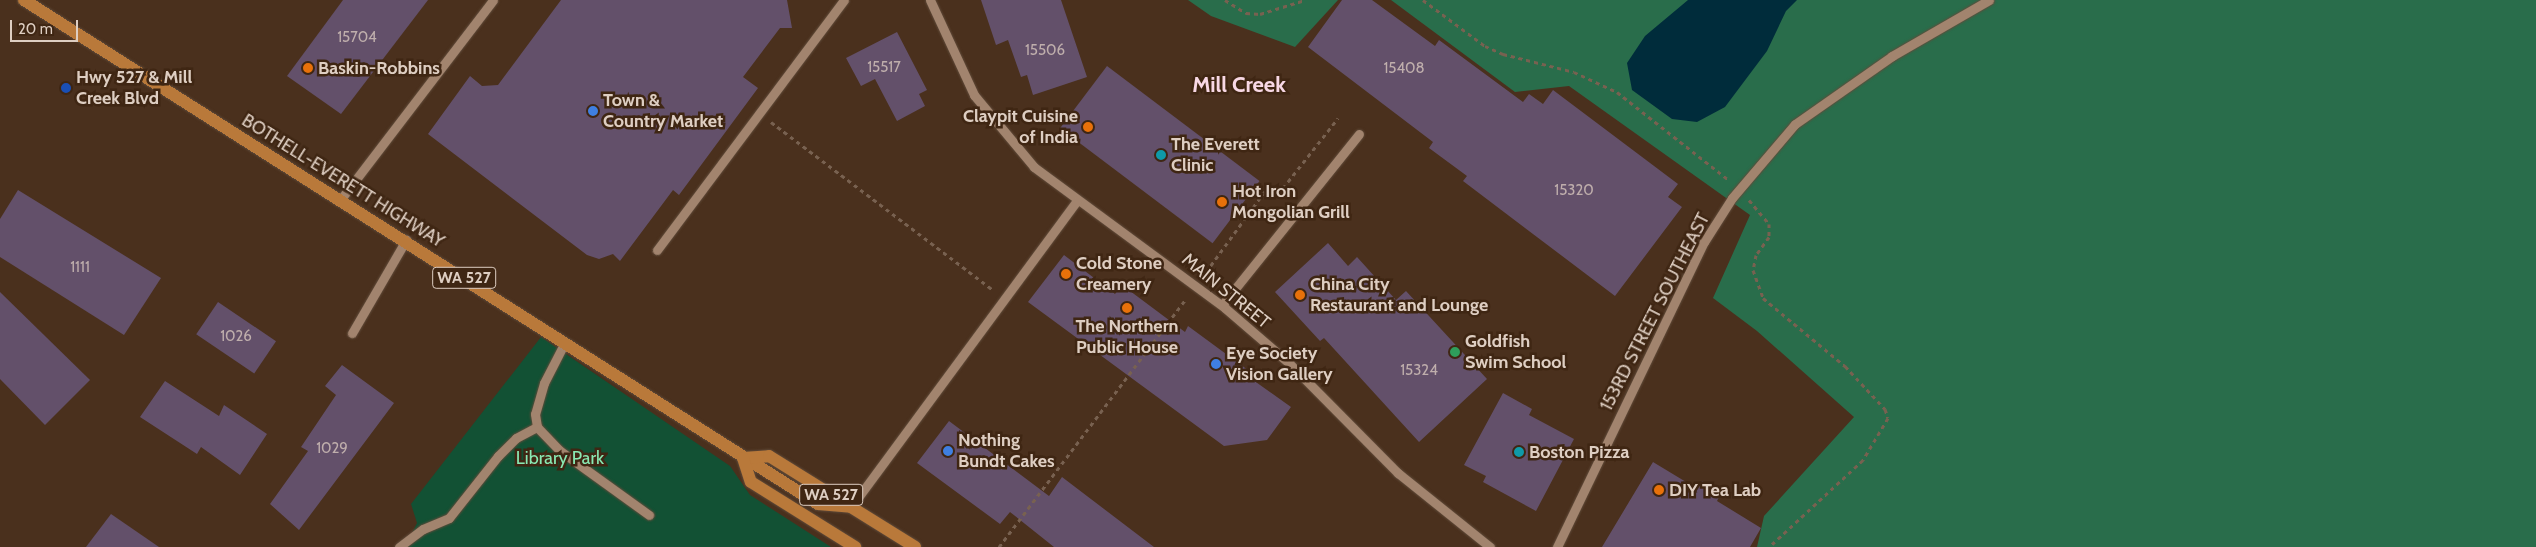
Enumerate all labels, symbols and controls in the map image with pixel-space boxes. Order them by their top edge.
scale bar [12,10,80,42]
text: 20 m [18,20,53,38]
house number: 15704 [337,29,377,47]
house number: 15506 [1025,42,1065,60]
place label: Baskin-Robbins [318,57,440,79]
house number: 15517 [867,59,901,77]
house number: 15408 [1383,60,1425,78]
marker: Baskin-Robbins [302,62,314,74]
place label: Hwy 527 & Mill Creek Blvd [76,67,192,110]
district label: Mill Creek [1192,72,1286,98]
marker: Hwy 527 & Mill Creek Blvd [60,82,72,94]
place label: Town & Country Market [603,90,723,132]
marker: Town & Country Market [587,105,599,117]
place label: Claypit Cuisine of India [963,106,1078,148]
street label: BOTHELL-EVERETT HIGHWAY [238,110,448,252]
marker: Claypit Cuisine of India [1082,121,1094,133]
place label: The Everett Clinic [1171,134,1260,176]
marker: The Everett Clinic [1155,149,1167,161]
place label: Hot Iron Mongolian Grill [1232,181,1350,223]
house number: 15320 [1554,182,1594,200]
marker: Hot Iron Mongolian Grill [1216,196,1228,208]
street label: 153RD STREET SOUTHEAST [1596,210,1714,414]
street label: MAIN STREET [1177,249,1275,333]
place label: Cold Stone Creamery [1076,253,1162,296]
house number: 1111 [70,259,90,277]
road number: WA 527 [432,264,496,292]
marker: Cold Stone Creamery [1060,268,1072,280]
place label: China City Restaurant and Lounge [1310,274,1488,316]
marker: China City Restaurant and Lounge [1294,289,1306,301]
marker: The Northern Public House [1121,302,1133,314]
place label: The Northern Public House [1075,316,1179,358]
house number: 1026 [220,328,252,346]
place label: Goldfish Swim School [1465,331,1566,374]
place label: Eye Society Vision Gallery [1226,343,1333,386]
marker: Goldfish Swim School [1449,346,1461,358]
marker: Eye Society Vision Gallery [1210,358,1222,370]
house number: 15324 [1400,362,1438,380]
place label: Nothing Bundt Cakes [958,430,1055,472]
house number: 1029 [316,440,348,458]
place label: Boston Pizza [1529,441,1629,463]
marker: Nothing Bundt Cakes [942,445,954,457]
marker: Boston Pizza [1513,446,1525,458]
park label: Library Park [516,447,604,469]
place label: DIY Tea Lab [1669,479,1761,501]
road number: WA 527 [798,482,864,508]
marker: DIY Tea Lab [1653,484,1665,496]

